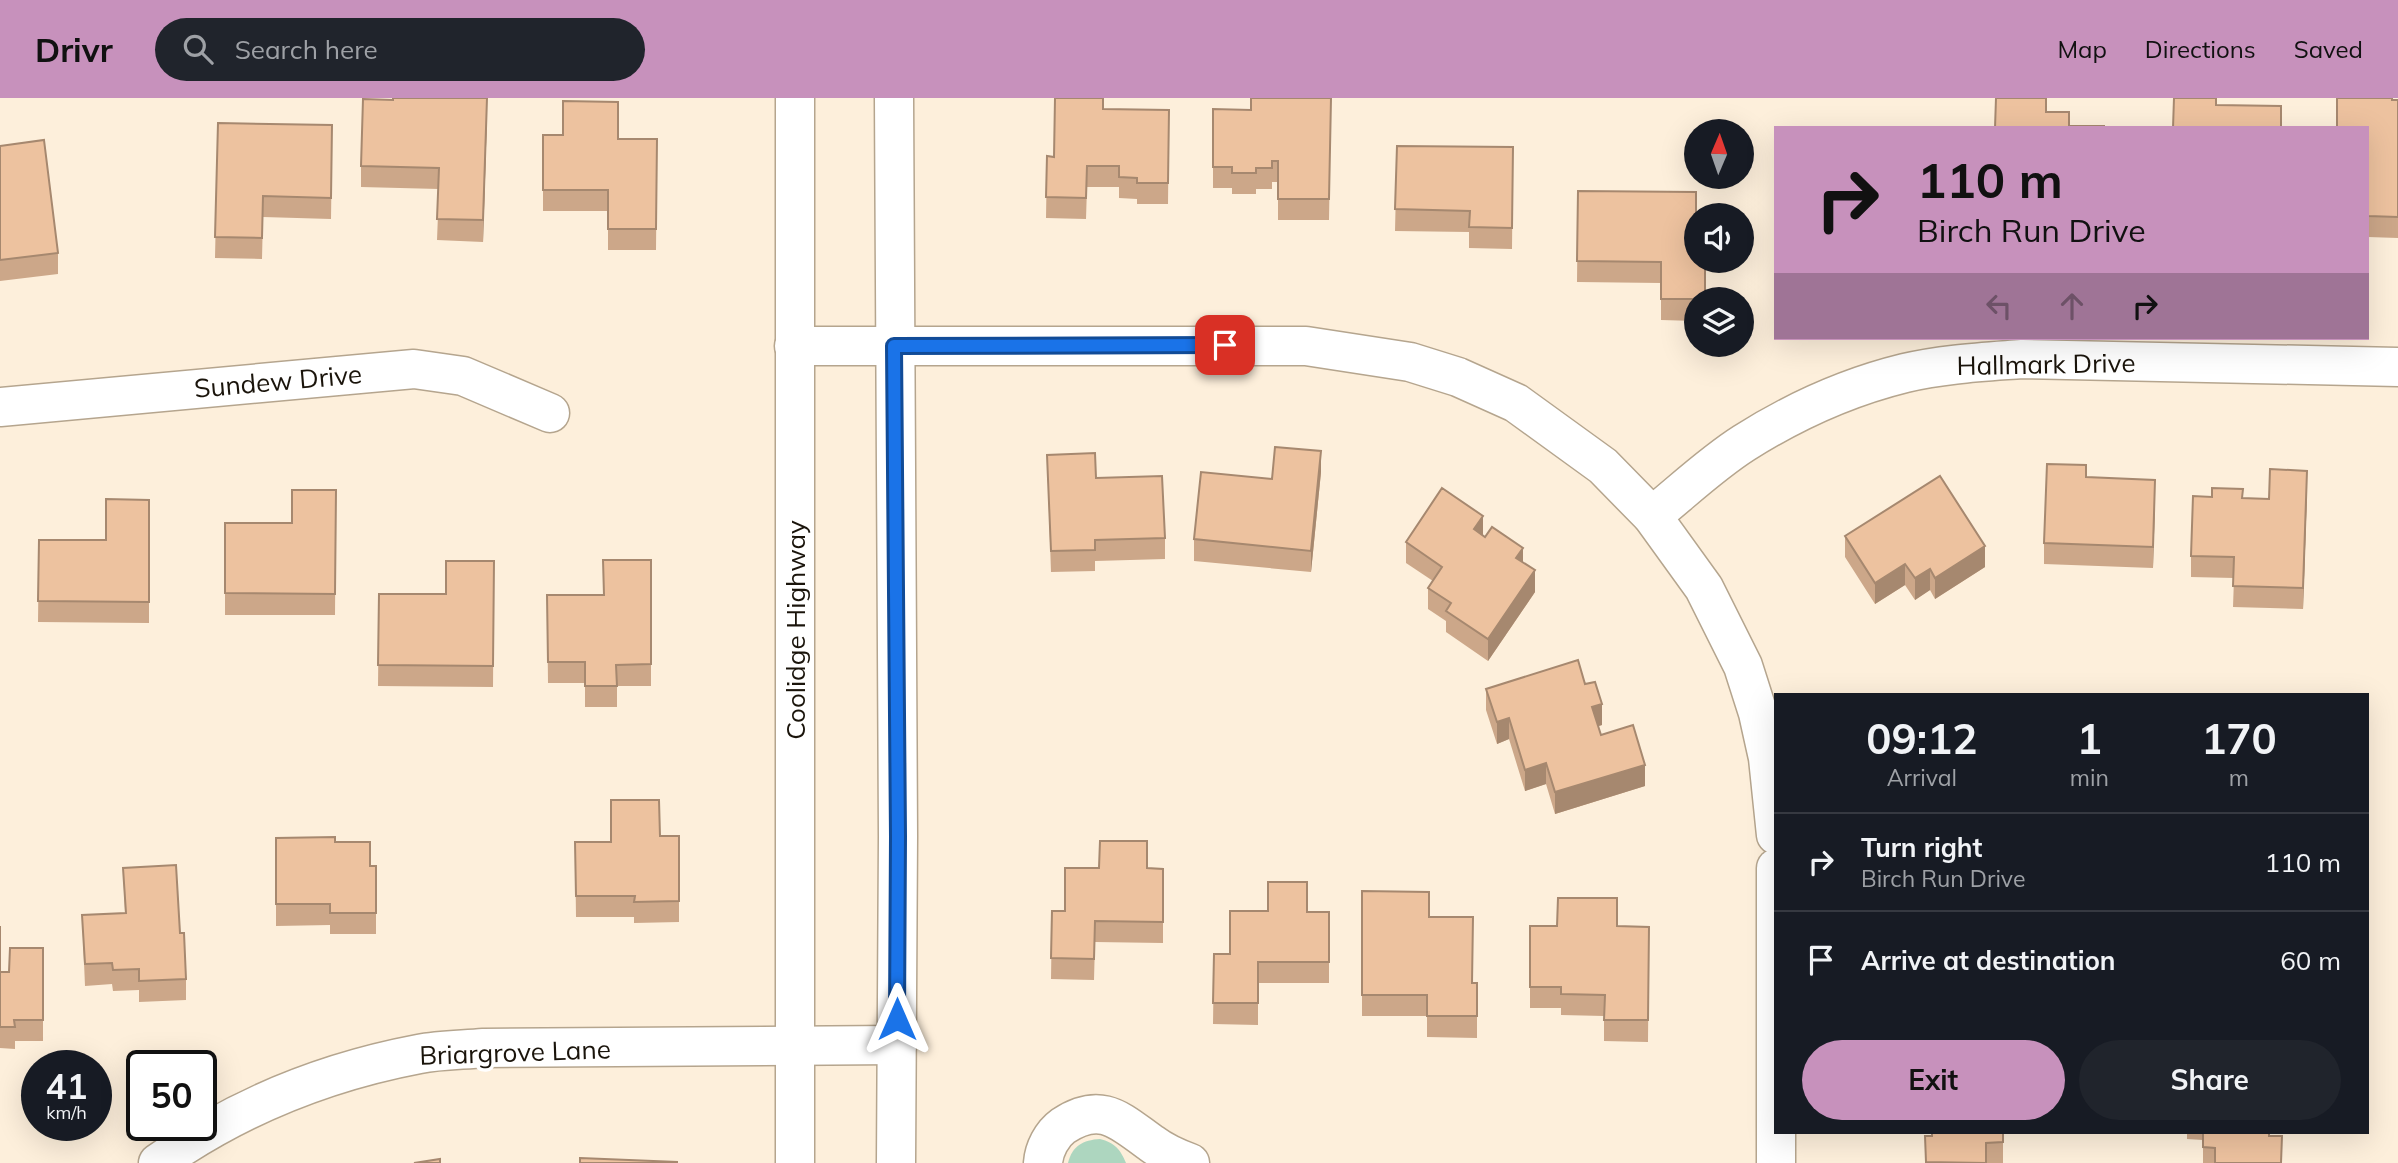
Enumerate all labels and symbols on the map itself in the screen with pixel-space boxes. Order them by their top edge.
north arrow [1684,119,1754,189]
pin [1195,315,1255,375]
street label: Hallmark Drive [1956,346,2136,382]
street label: Sundew Drive [193,357,363,405]
street label: Coolidge Highway [779,520,812,740]
position arrow [860,982,934,1056]
street label: Briargrove Lane [419,1032,611,1072]
speed limit sign: 50 [126,1050,217,1141]

